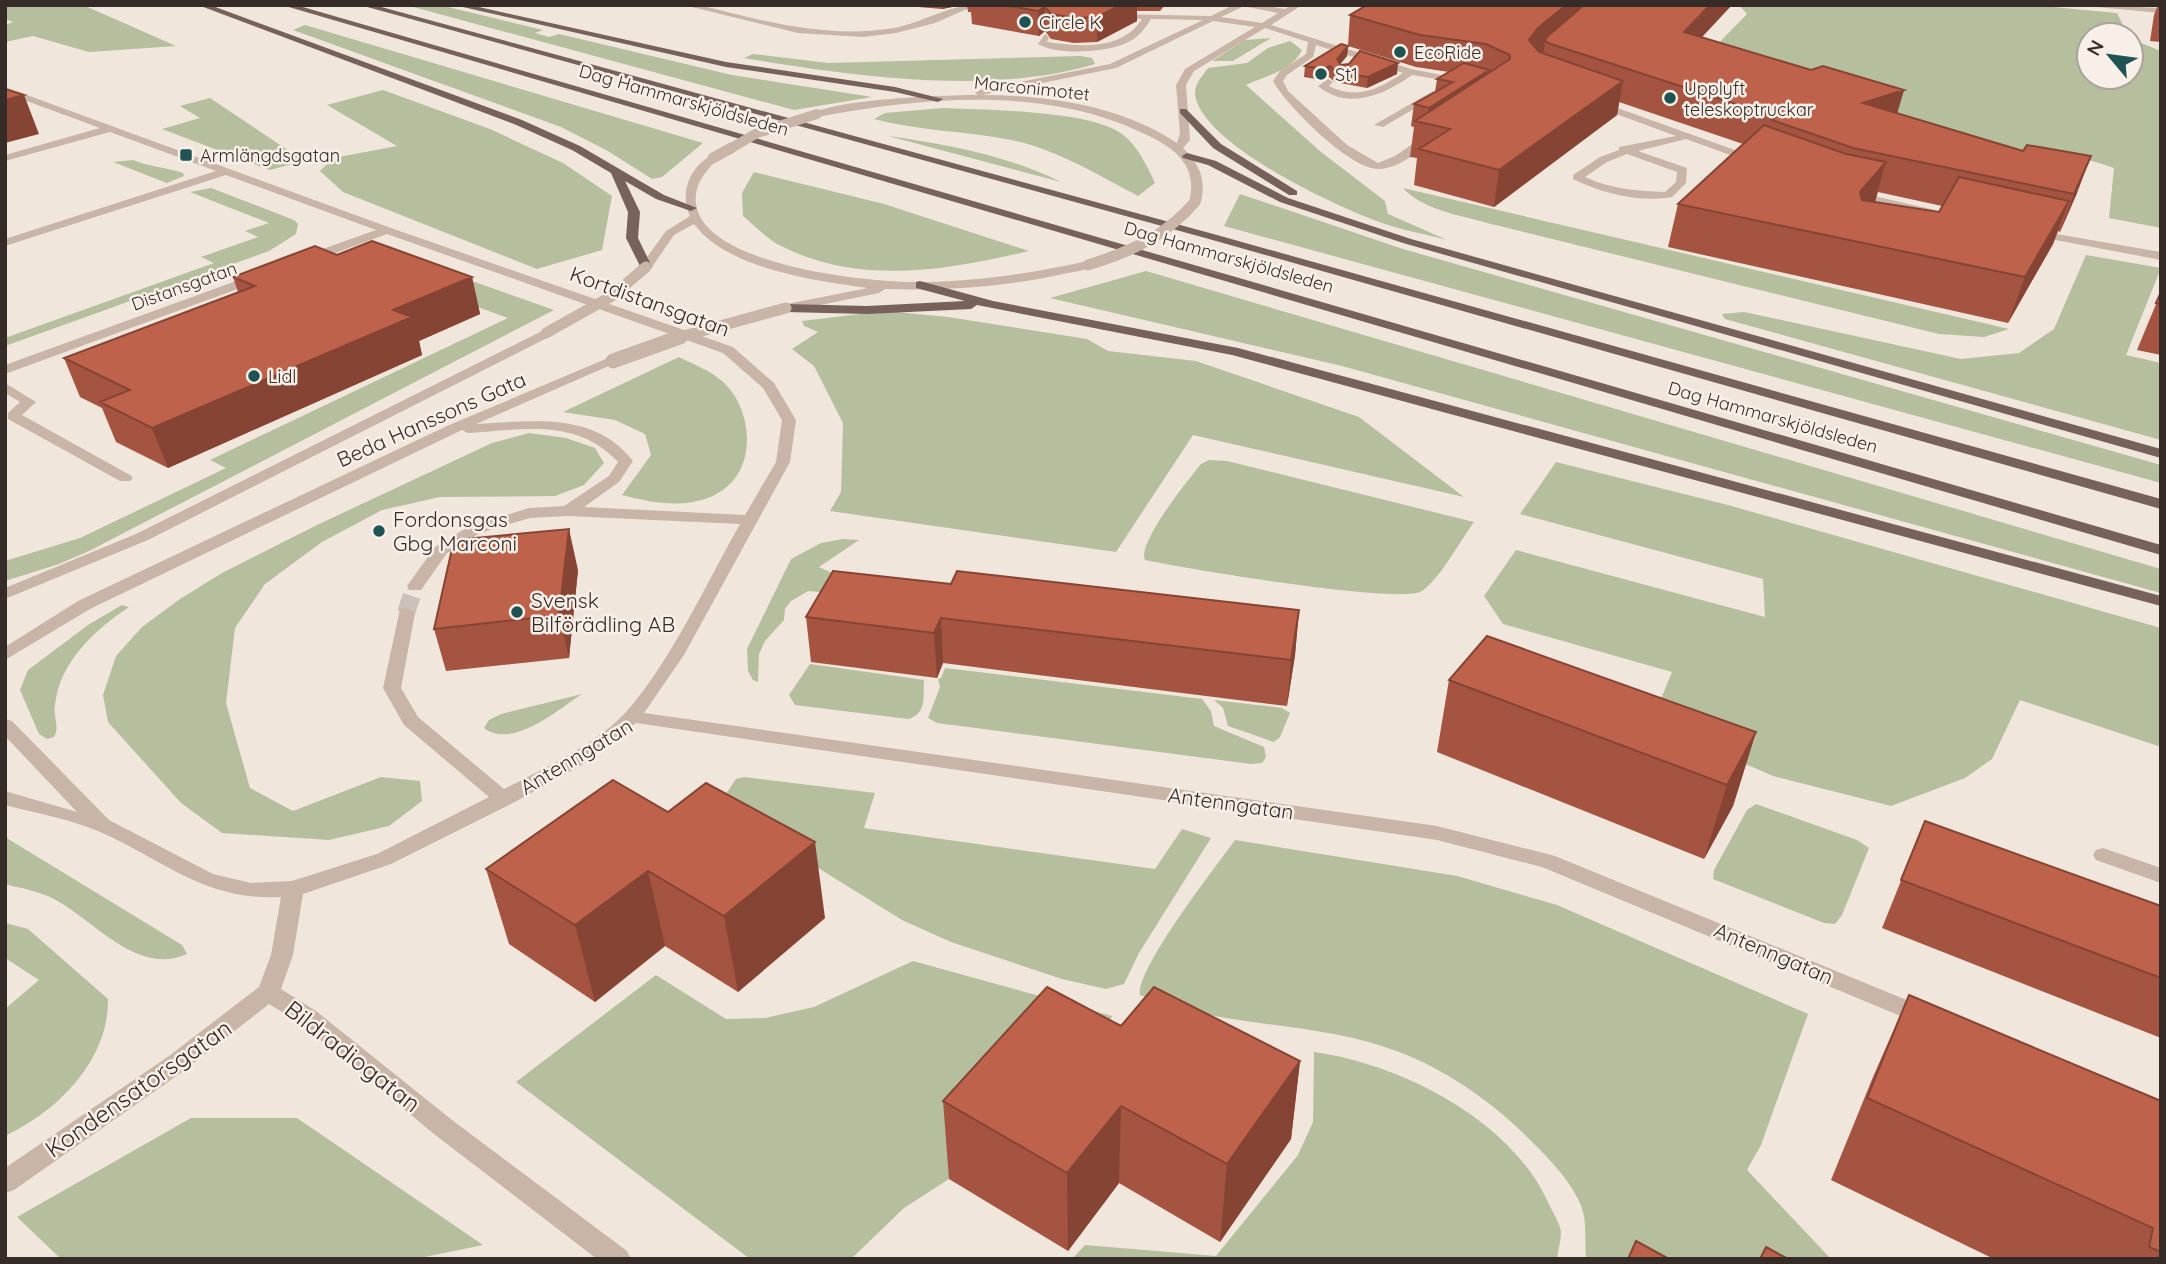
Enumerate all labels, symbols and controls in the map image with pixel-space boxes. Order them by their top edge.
place label: Circle K [1039,11,1102,34]
marker: Circle K [1017,14,1033,30]
north arrow [2075,21,2145,91]
text: N [2081,36,2109,60]
place label: EcoRide [1414,41,1481,64]
marker: EcoRide [1392,44,1408,60]
street label: Dag Hammarskjöldsleden [576,59,792,141]
place label: St1 [1335,63,1358,86]
marker: St1 [1313,66,1329,82]
street label: Marconimotet [973,70,1091,106]
place label: Upplyft teleskoptruckar [1684,77,1814,121]
marker: Upplyft teleskoptruckar [1662,90,1678,106]
place label: Armlängdsgatan [200,144,340,167]
marker: Armlängdsgatan [178,147,194,163]
street label: Dag Hammarskjöldsleden [1121,216,1337,298]
street label: Distansgatan [128,256,240,316]
street label: Kortdistansgatan [567,260,733,342]
place label: Lidl [268,365,296,388]
street label: Beda Hanssons Gata [332,366,530,472]
marker: Lidl [246,368,262,384]
street label: Dag Hammarskjöldsleden [1665,376,1881,458]
place label: Fordonsgas Gbg Marconi [393,506,517,556]
marker: Fordonsgas Gbg Marconi [371,523,387,539]
place label: Svensk Bilförädling AB [531,587,675,637]
marker: Svensk Bilförädling AB [509,604,525,620]
street label: Antenngatan [515,712,637,800]
street label: Antenngatan [1167,781,1295,825]
street label: Antenngatan [1711,916,1837,990]
street label: Bildradiogatan [279,994,427,1118]
street label: Kondensatorsgatan [39,1012,237,1164]

